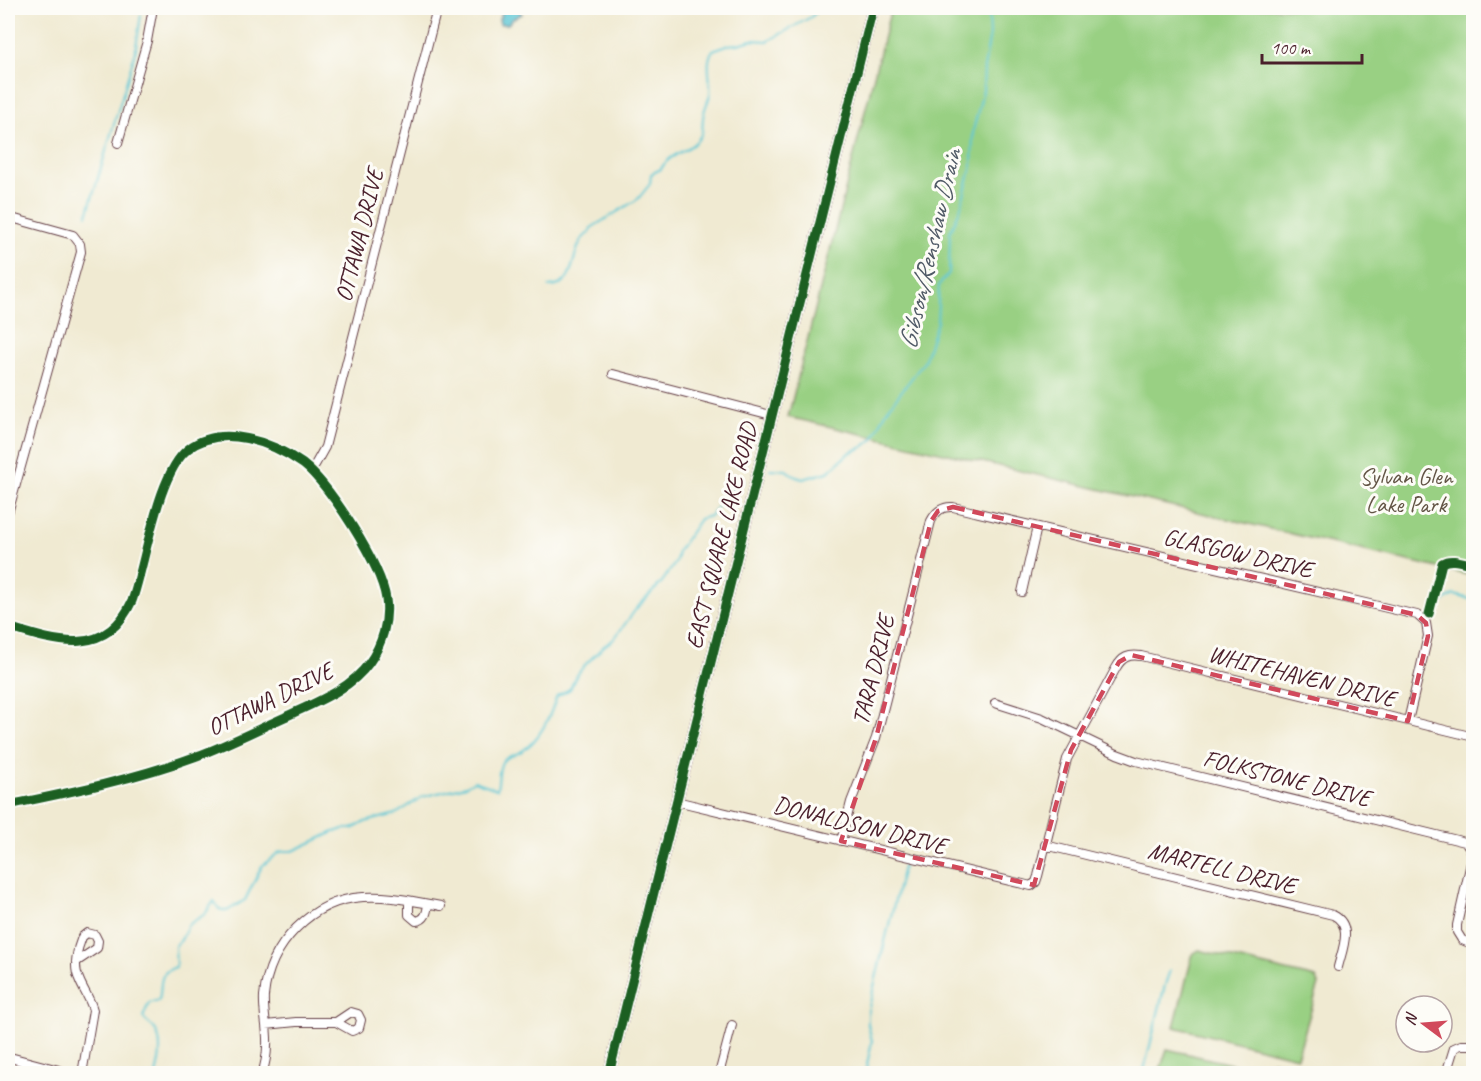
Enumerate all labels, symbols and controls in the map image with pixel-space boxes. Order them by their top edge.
scale bar [1262,27,1362,65]
text: 100 m [1271,37,1312,59]
water label: Gibson/Renshaw Drain [891,144,970,352]
street label: OTTAWA DRIVE [328,163,391,305]
street label: EAST SQUARE LAKE ROAD [678,418,764,652]
park label: Sylvan Glen Lake Park [1360,461,1454,519]
street label: GLASGOW DRIVE [1161,521,1319,585]
street label: TARA DRIVE [845,609,902,728]
street label: WHITEHAVEN DRIVE [1205,638,1401,714]
street label: OTTAWA DRIVE [202,654,340,742]
street label: FOLKSTONE DRIVE [1200,743,1376,814]
street label: DONALDSON DRIVE [770,789,952,862]
street label: MARTELL DRIVE [1145,835,1302,902]
north arrow [1394,994,1454,1054]
text: N [1400,1010,1422,1028]

